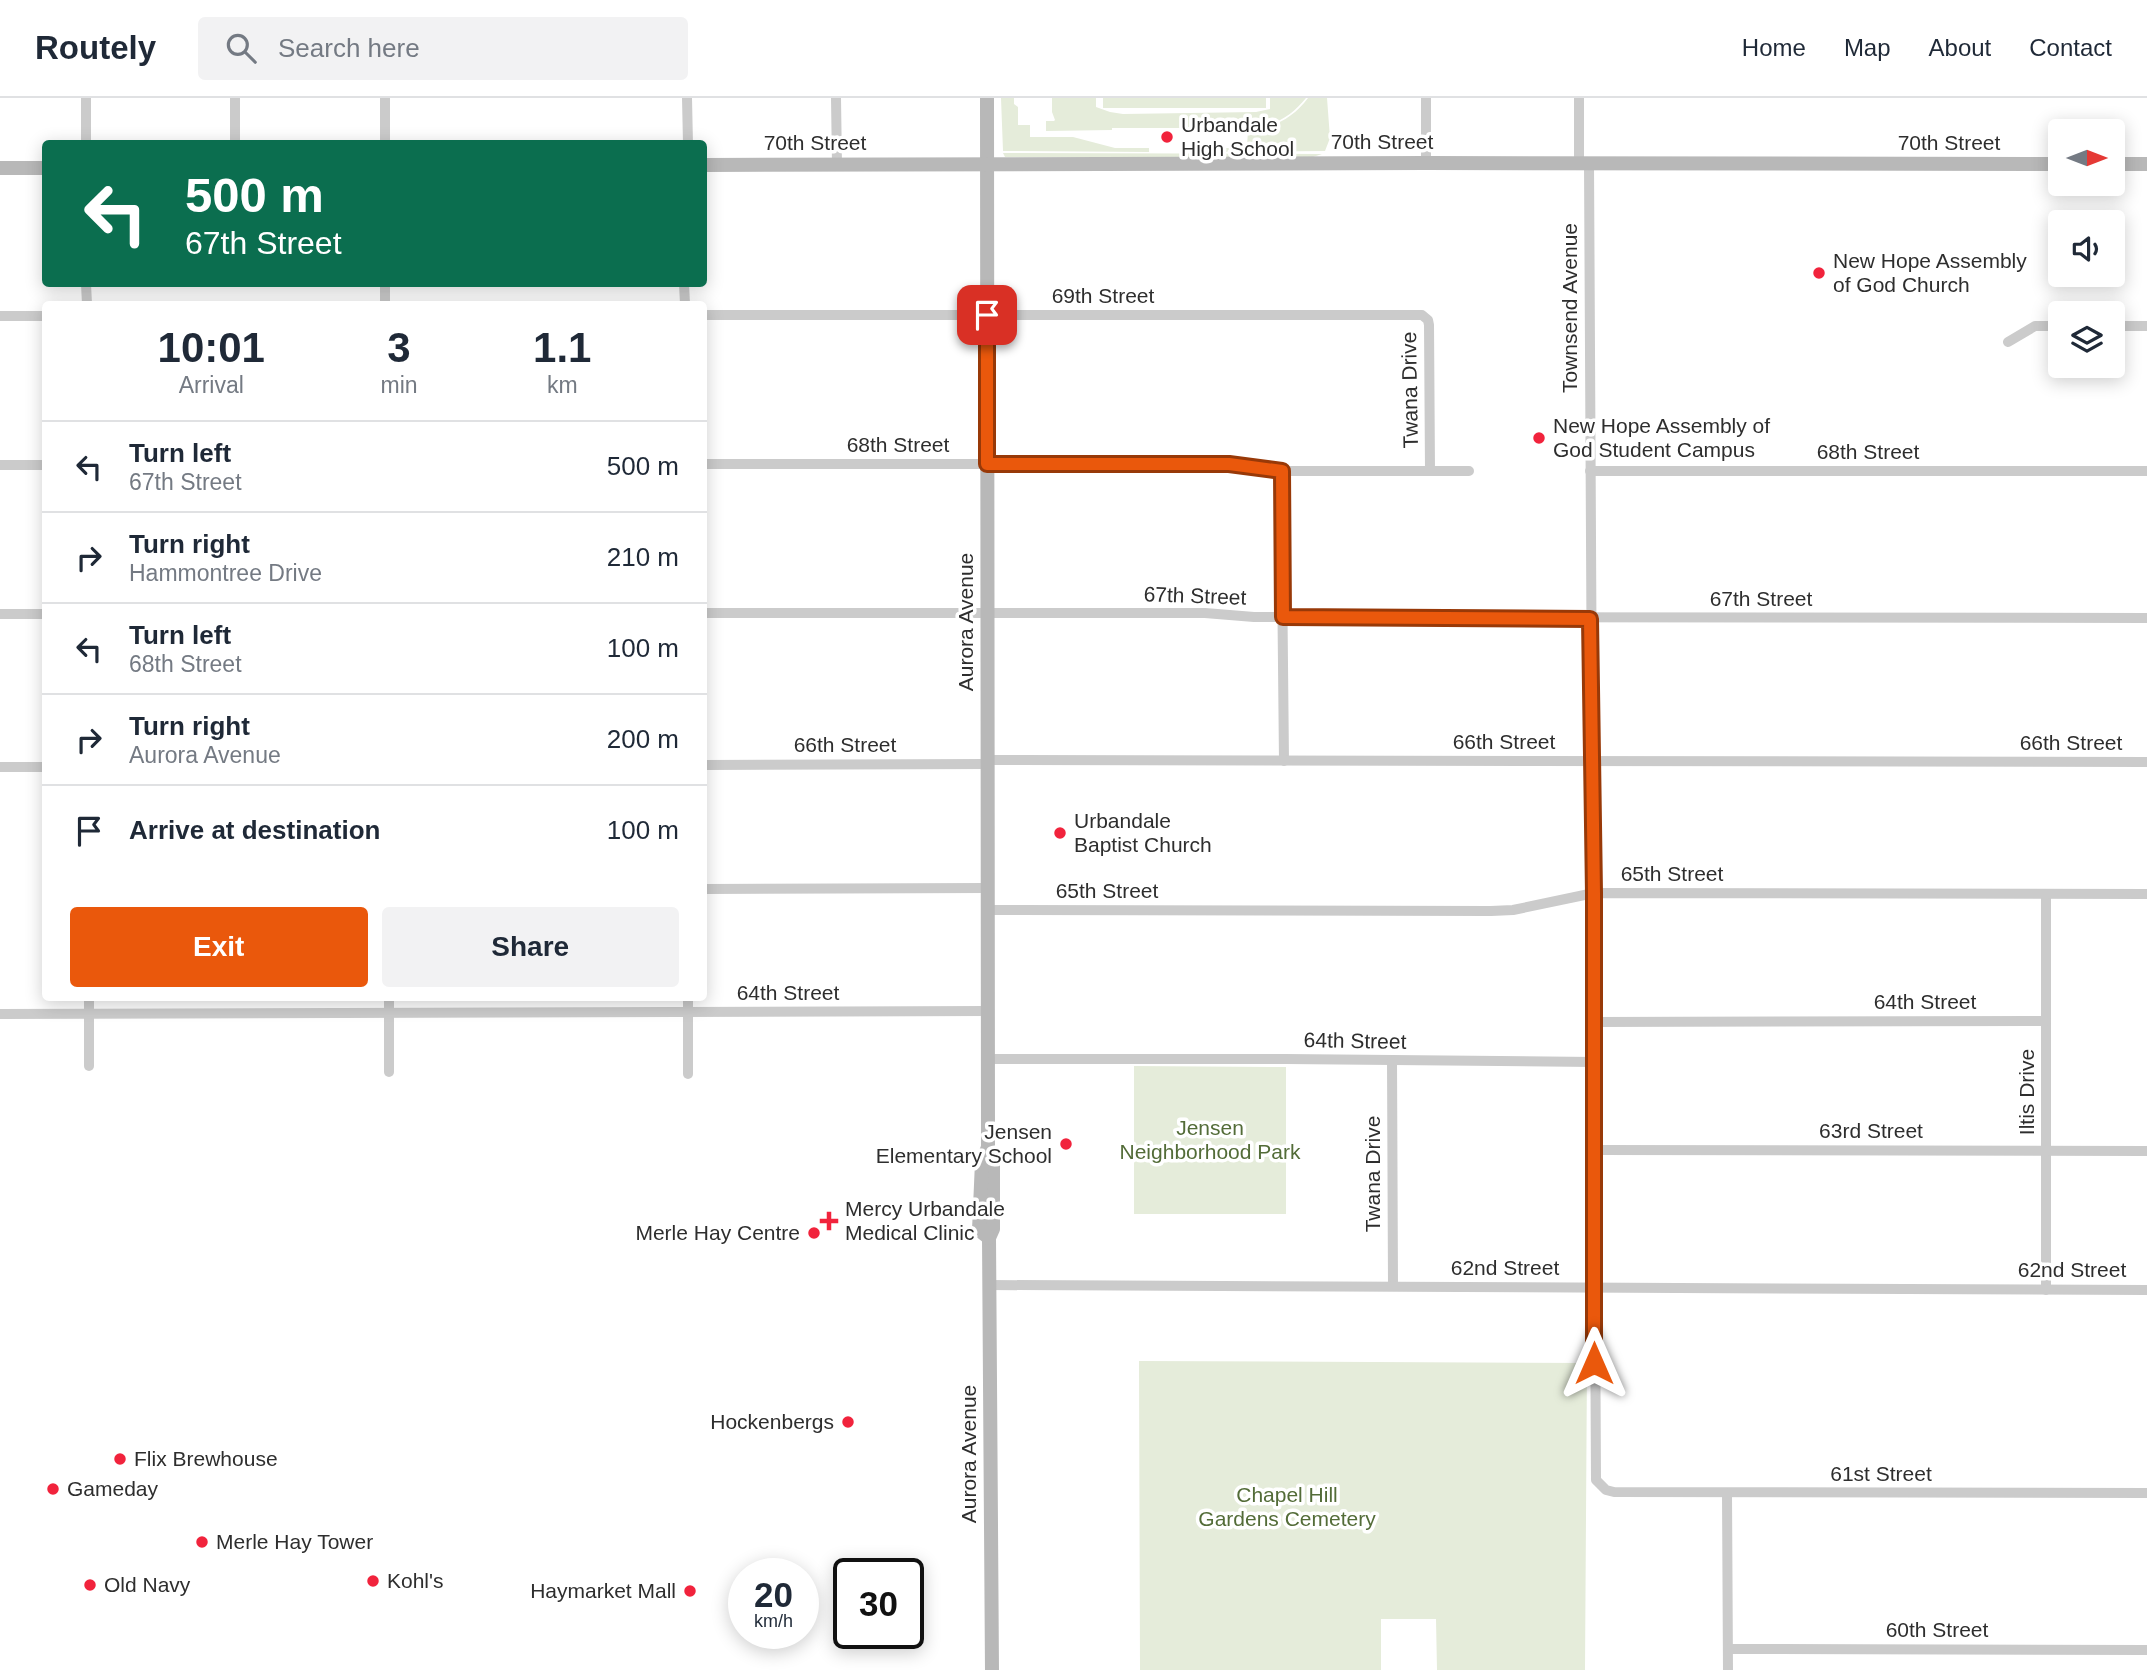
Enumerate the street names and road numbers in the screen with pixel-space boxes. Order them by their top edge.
street label: 70th Street [1331,130,1434,153]
street label: 70th Street [764,131,867,154]
street label: 70th Street [1898,131,2001,154]
street label: Townsend Avenue [1558,223,1581,393]
street label: 69th Street [1052,284,1155,307]
street label: Twana Drive [1397,331,1422,449]
street label: 68th Street [847,433,950,456]
street label: 68th Street [1817,440,1920,463]
street label: Aurora Avenue [954,553,977,691]
street label: 67th Street [1143,582,1247,609]
street label: 67th Street [1710,587,1813,610]
street label: 66th Street [1453,730,1556,753]
street label: 66th Street [2020,731,2123,754]
street label: 66th Street [794,733,897,756]
street label: 65th Street [1621,862,1724,885]
street label: 65th Street [1056,879,1159,902]
street label: 64th Street [737,981,840,1004]
street label: 64th Street [1874,990,1977,1013]
street label: 64th Street [1303,1028,1407,1053]
street label: Iltis Drive [2015,1049,2038,1135]
street label: Twana Drive [1361,1116,1384,1232]
street label: 63rd Street [1819,1119,1923,1142]
street label: 62nd Street [1451,1256,1559,1279]
street label: 62nd Street [2018,1258,2126,1281]
street label: Aurora Avenue [957,1385,980,1523]
street label: 61st Street [1830,1462,1932,1485]
street label: 60th Street [1886,1618,1989,1641]

